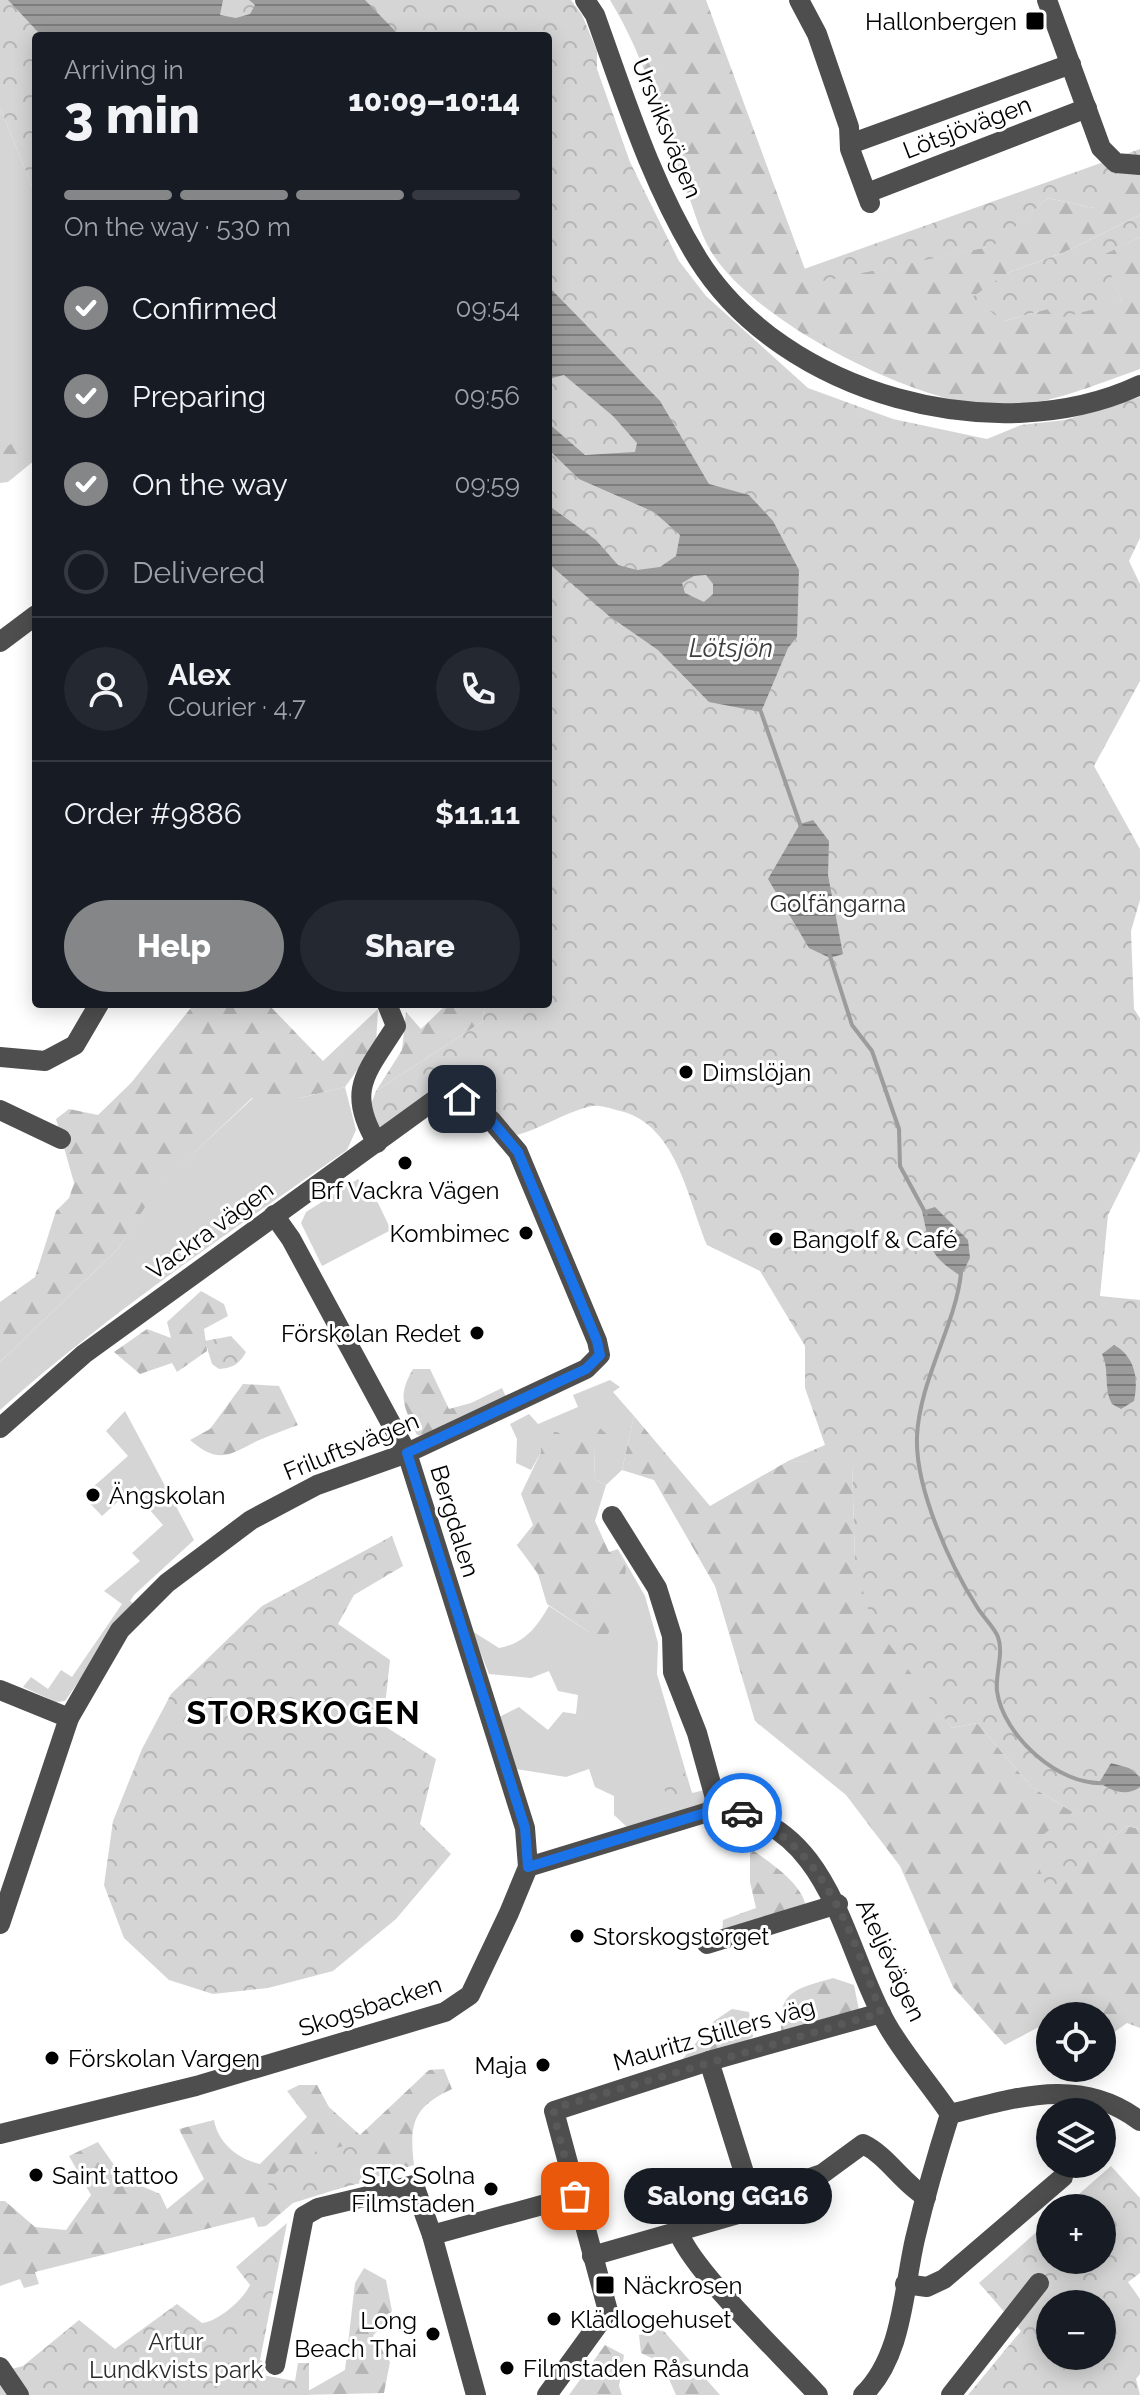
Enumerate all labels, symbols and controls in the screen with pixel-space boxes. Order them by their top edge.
place label: Hallonbergen [865,7,1017,36]
marker: Hallonbergen [1024,10,1046,32]
street label: Ursviksvägen [626,54,708,202]
text: Arriving in [64,55,184,85]
text: 10:09–10:14 [348,83,520,118]
text: 3 min [64,84,200,145]
street label: Lötsjövägen [899,89,1035,165]
text: On the way · 530 m [64,212,291,242]
icon: check [64,286,108,330]
text: Confirmed [132,291,277,326]
text: 09:54 [456,293,520,323]
icon: check [64,374,108,418]
text: Preparing [132,379,266,414]
text: 09:56 [454,381,520,411]
icon: check [64,462,108,506]
text: On the way [132,467,288,502]
text: 09:59 [455,469,520,499]
text: Delivered [132,555,265,590]
water label: Lötsjön [689,633,773,663]
button: person [64,647,148,731]
button: phone [436,647,520,731]
text: Alex [168,657,231,692]
text: Courier · 4.7 [168,692,306,722]
text: Order #9886 [64,796,242,831]
text: $11.11 [435,796,520,831]
park label: Golfängarna [770,889,906,918]
button: Help [64,900,284,992]
button: Share [300,900,520,992]
place label: Dimslöjan [702,1058,811,1087]
marker: Dimslöjan [677,1063,695,1081]
pin [428,1065,496,1133]
icon: home [440,1077,484,1121]
marker: Brf Vackra Vägen [396,1154,414,1172]
street label: Vackra vägen [141,1174,279,1286]
place label: Brf Vackra Vägen [311,1176,499,1205]
place label: Kombimec [390,1219,510,1248]
marker: Kombimec [517,1224,535,1242]
place label: Bangolf & Café [792,1225,957,1254]
marker: Bangolf & Café [767,1230,785,1248]
place label: Förskolan Redet [281,1319,461,1348]
marker: Förskolan Redet [468,1324,486,1342]
street label: Friluftsvägen [279,1406,423,1486]
street label: Bergdalen [424,1461,486,1581]
place label: Ängskolan [109,1481,226,1510]
marker: Ängskolan [84,1486,102,1504]
district label: STORSKOGEN [186,1694,422,1731]
courier [702,1773,782,1853]
icon: car [720,1791,764,1835]
street label: Ateljévägen [850,1894,932,2026]
place label: Storskogstorget [593,1922,769,1951]
marker: Storskogstorget [568,1927,586,1945]
street label: Skogsbacken [295,1969,445,2043]
street label: Mauritz Stillers väg [610,1991,818,2077]
map controls [1036,2002,1116,2370]
button: locate [1036,2002,1116,2082]
place label: Förskolan Vargen [68,2044,260,2073]
marker: Förskolan Vargen [43,2049,61,2067]
place label: Maja [475,2051,527,2080]
marker: Maja [534,2056,552,2074]
button: layers [1036,2098,1116,2178]
place label: Saint tattoo [52,2161,178,2190]
place label: STC Solna Filmstaden [351,2161,475,2218]
pin [541,2162,609,2230]
marker: Saint tattoo [27,2166,45,2184]
callout: Salong GG16 [623,2168,831,2224]
icon: bag [553,2174,597,2218]
marker: STC Solna Filmstaden [482,2180,500,2198]
text: Salong GG16 [647,2181,809,2211]
button: + [1036,2194,1116,2274]
place label: Näckrosen [623,2271,742,2300]
marker: Näckrosen [594,2274,616,2296]
button: − [1036,2290,1116,2370]
place label: Klädlogehuset [570,2305,732,2334]
place label: Long Beach Thai [294,2306,417,2363]
marker: Klädlogehuset [545,2310,563,2328]
marker: Long Beach Thai [424,2325,442,2343]
park label: Artur Lundkvists park [89,2327,263,2384]
place label: Filmstaden Råsunda [523,2354,749,2383]
marker: Filmstaden Råsunda [498,2359,516,2377]

